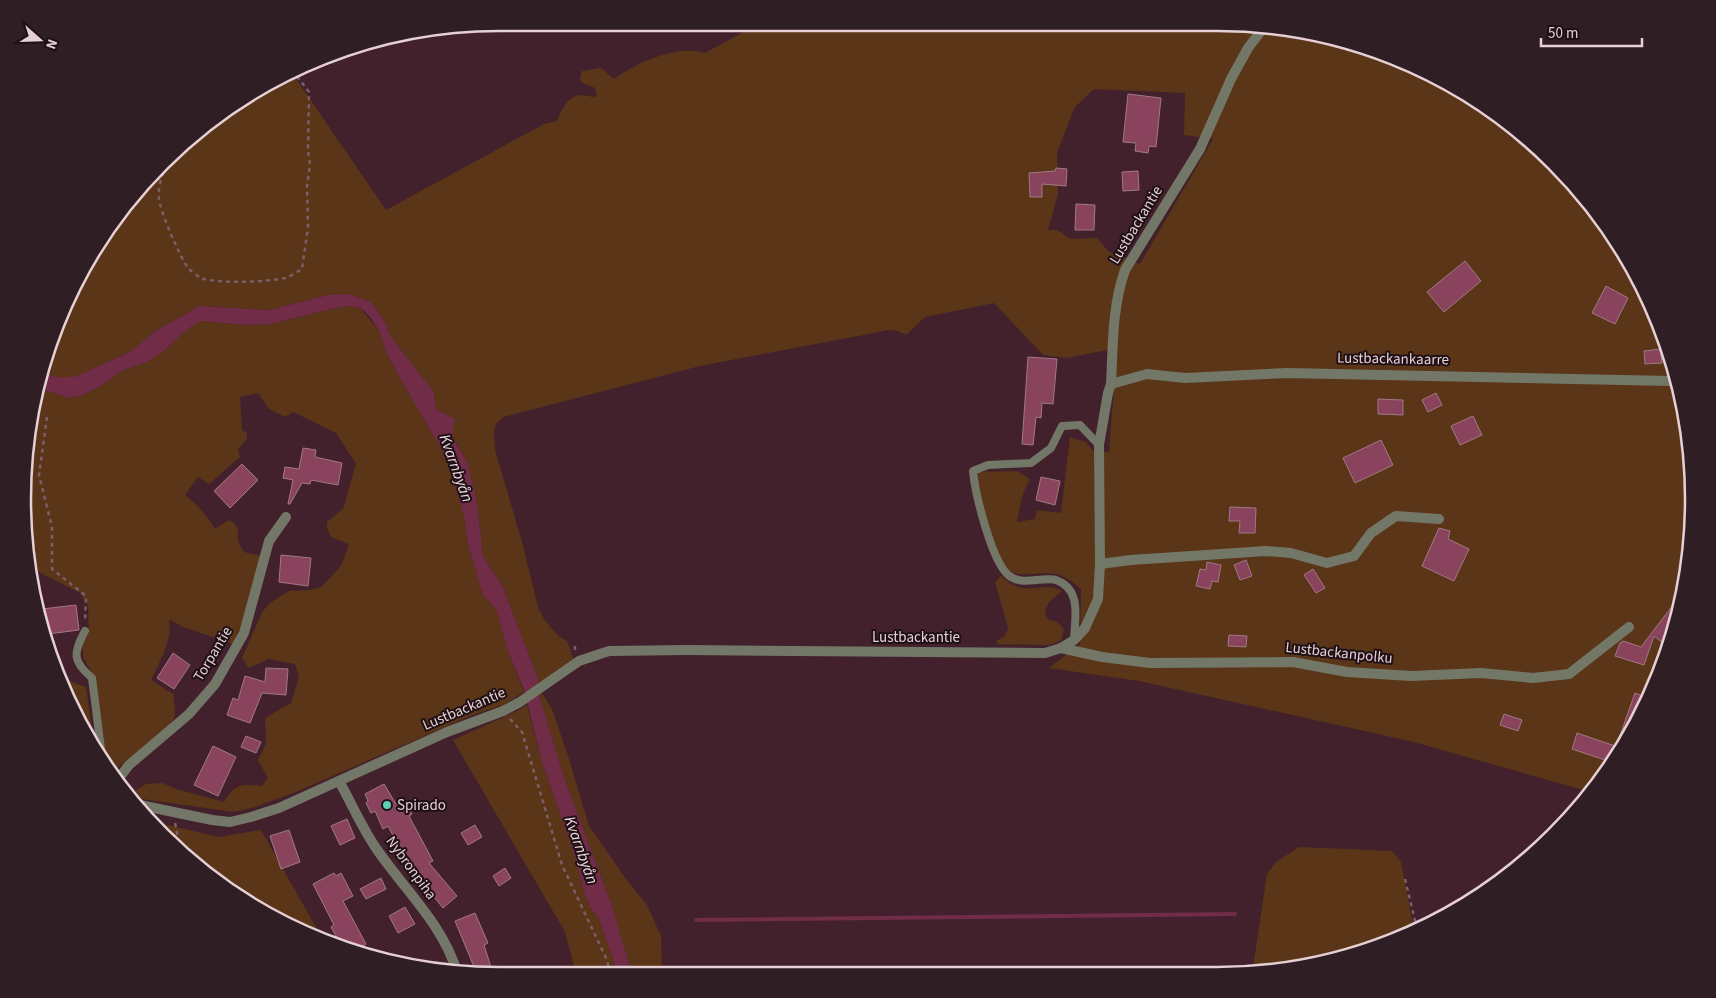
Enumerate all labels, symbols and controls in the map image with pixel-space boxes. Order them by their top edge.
north arrow [15,15,65,65]
scale bar [1541,15,1642,47]
text: 50 m [1548,23,1578,44]
text: N [40,36,62,52]
street label: Lustbackantie [1104,182,1168,268]
street label: Lustbackankaarre [1337,348,1449,370]
water label: Kvarnbyån [434,431,478,505]
street label: Torpantie [188,623,238,685]
street label: Lustbackantie [872,627,960,648]
street label: Lustbackanpolku [1284,637,1394,669]
street label: Lustbackantie [419,682,509,736]
place label: Spirado [397,795,446,816]
marker: Spirado [381,799,393,811]
water label: Kvarnbyån [559,813,603,887]
street label: Nybronpiha [381,832,441,904]

